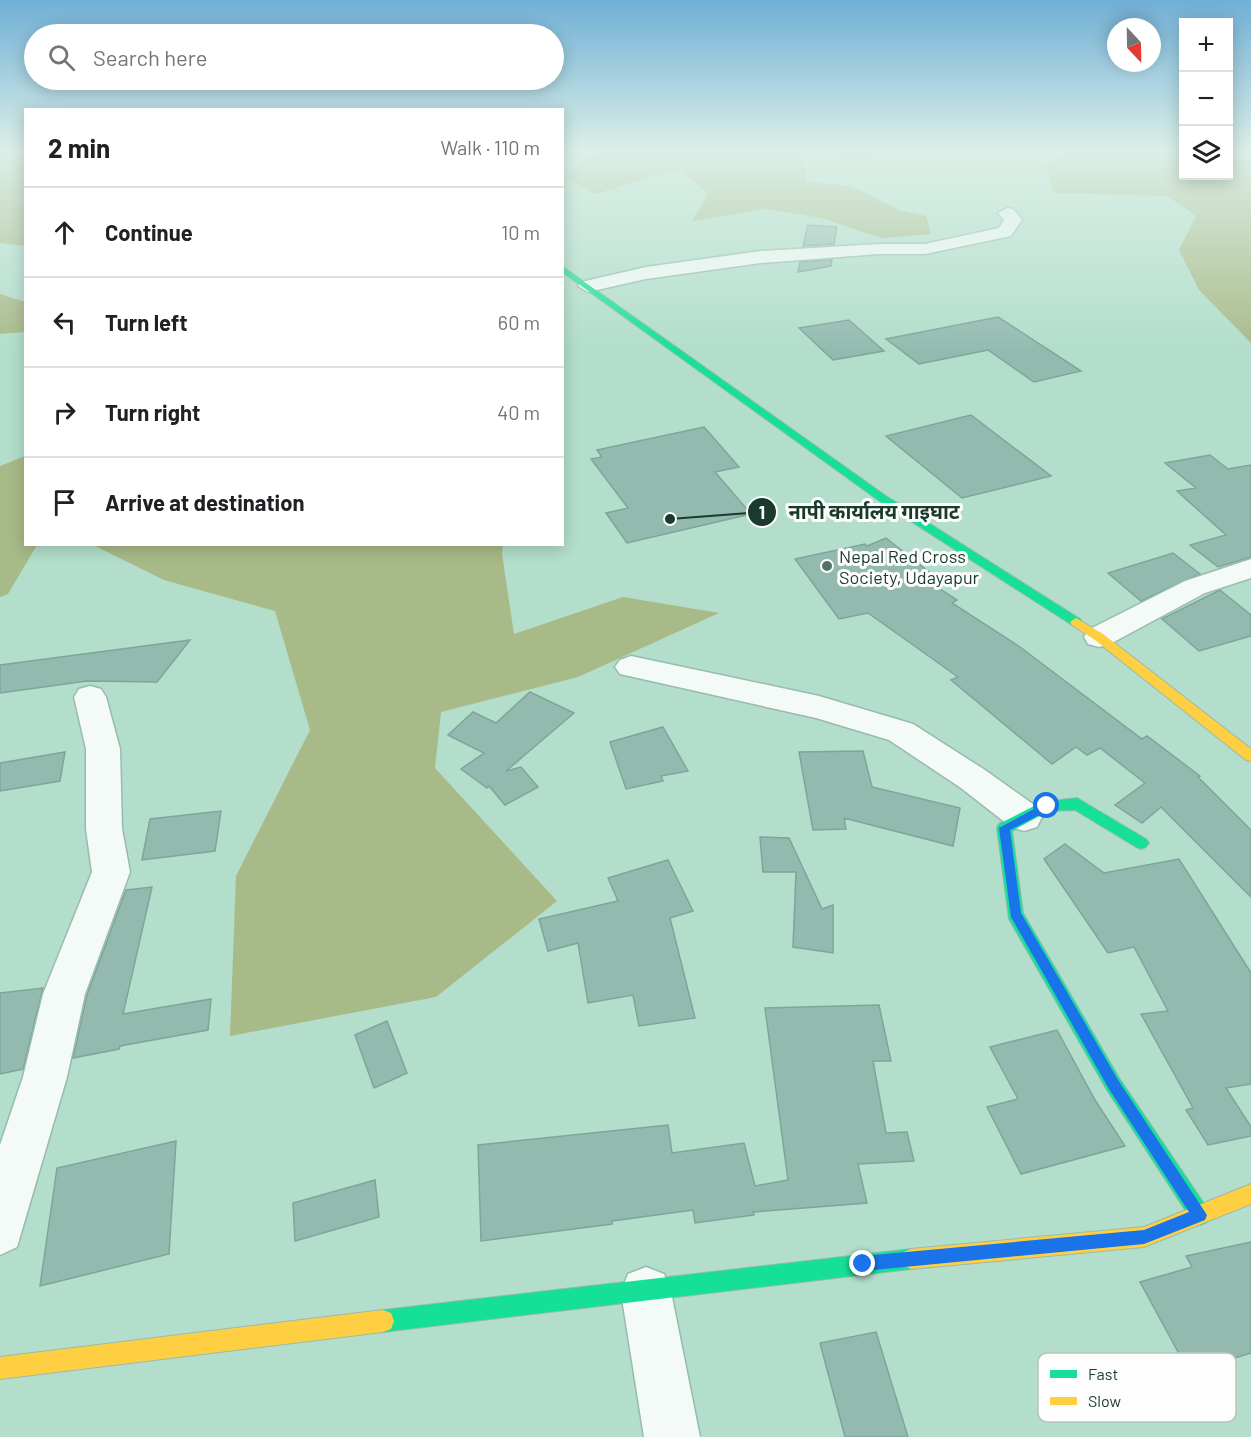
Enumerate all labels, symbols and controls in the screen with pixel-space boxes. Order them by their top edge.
north arrow [1107,18,1161,72]
map controls [1179,18,1233,180]
button: + [1179,18,1233,72]
search box [24,24,564,90]
icon: search [45,41,78,74]
text: Search here [93,44,207,70]
button: − [1179,72,1233,126]
button: layers [1179,126,1233,180]
text: 2 min [48,132,110,163]
text: Walk · 110 m [440,135,540,159]
icon: ahead [48,216,81,249]
text: Continue [105,219,193,245]
text: 10 m [501,220,540,244]
icon: left [48,306,81,339]
text: Turn left [105,309,188,335]
text: 60 m [498,310,540,334]
icon: right [48,396,81,429]
text: Turn right [105,399,200,425]
text: 40 m [497,400,540,424]
icon: arrive [48,486,81,519]
text: Arrive at destination [105,489,304,515]
callout: नापी कार्यालय गाइघाट [747,493,972,531]
text: नापी कार्यालय गाइघाट [788,499,961,523]
text: 1 [759,501,765,523]
place label: Nepal Red Cross Society, Udayapur [839,545,980,588]
marker: Nepal Red Cross Society, Udayapur [820,559,834,573]
route start [1033,792,1059,818]
route end [849,1250,875,1276]
legend [1038,1353,1236,1422]
text: Fast [1088,1364,1118,1383]
text: Slow [1088,1391,1121,1410]

